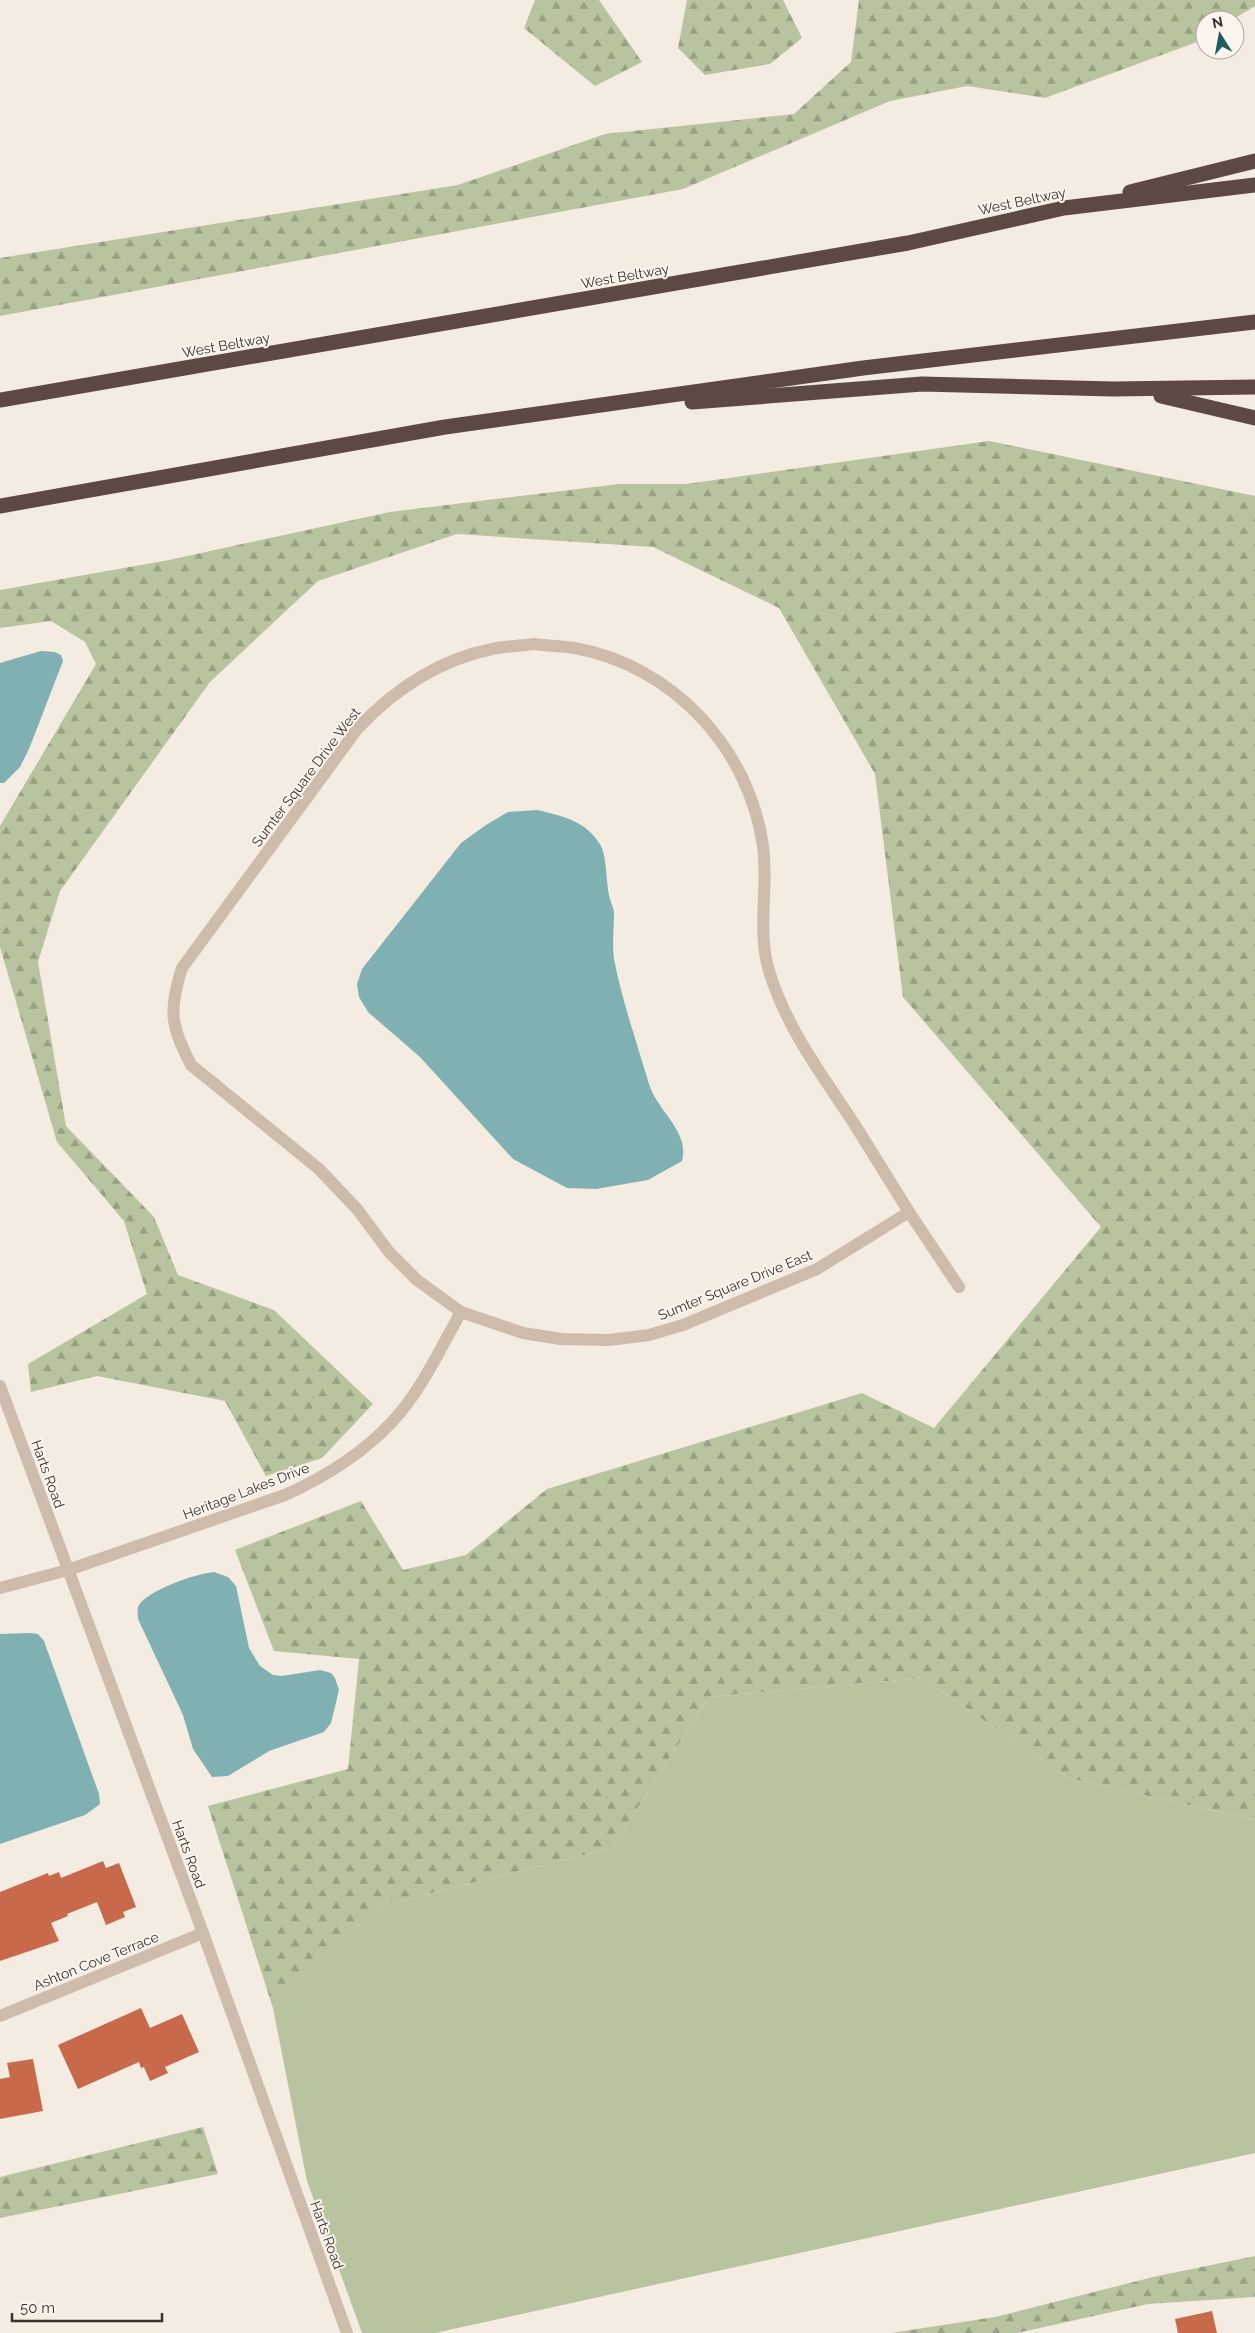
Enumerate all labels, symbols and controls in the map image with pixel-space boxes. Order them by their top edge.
north arrow [1195,10,1245,60]
text: N [1211,13,1224,31]
street label: West Beltway [977,184,1068,218]
street label: West Beltway [580,260,671,292]
street label: West Beltway [181,329,272,361]
street label: Sumter Square Drive West [248,704,364,850]
street label: Sumter Square Drive East [656,1247,815,1323]
street label: Harts Road [28,1438,68,1510]
street label: Heritage Lakes Drive [181,1460,311,1522]
street label: Harts Road [169,1818,209,1890]
street label: Ashton Cove Terrace [31,1929,161,1993]
street label: Harts Road [307,2199,347,2271]
scale bar [12,2290,162,2322]
text: 50 m [20,2299,55,2317]

